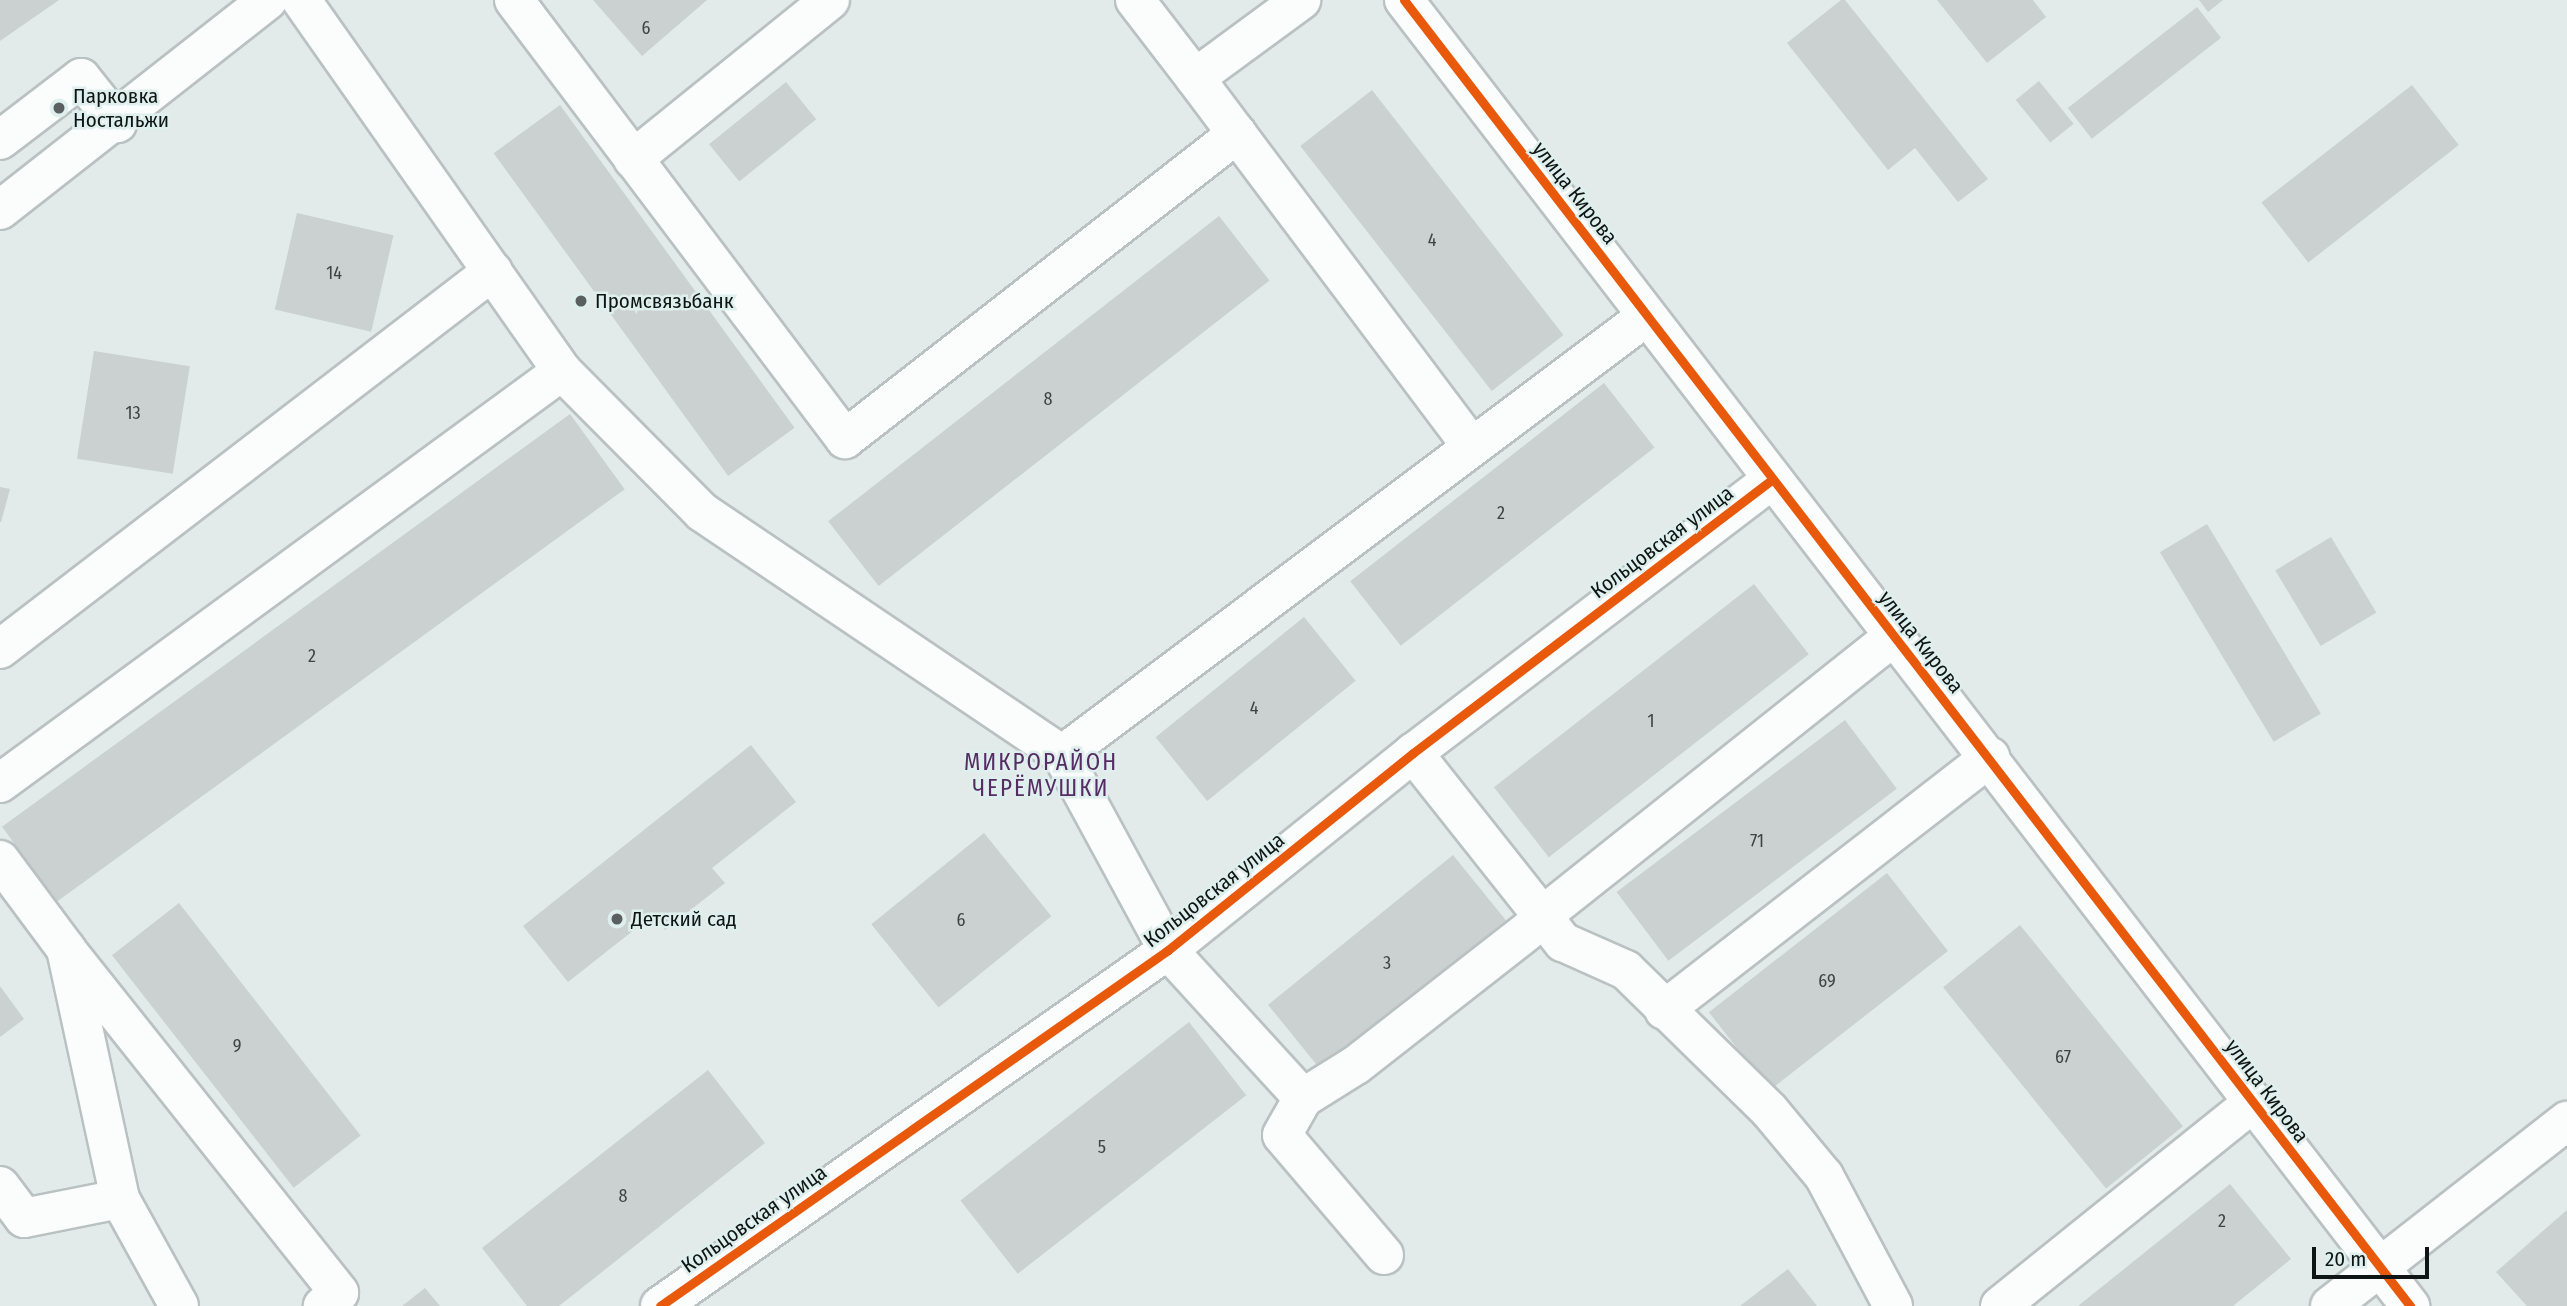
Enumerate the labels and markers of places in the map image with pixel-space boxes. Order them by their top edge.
place label: Парковка Ностальжи [73,83,169,133]
marker: Парковка Ностальжи [51,100,67,116]
place label: Промсвязьбанк [595,288,734,314]
marker: Промсвязьбанк [573,293,589,309]
place label: Детский сад [631,906,737,932]
marker: Детский сад [609,911,625,927]

